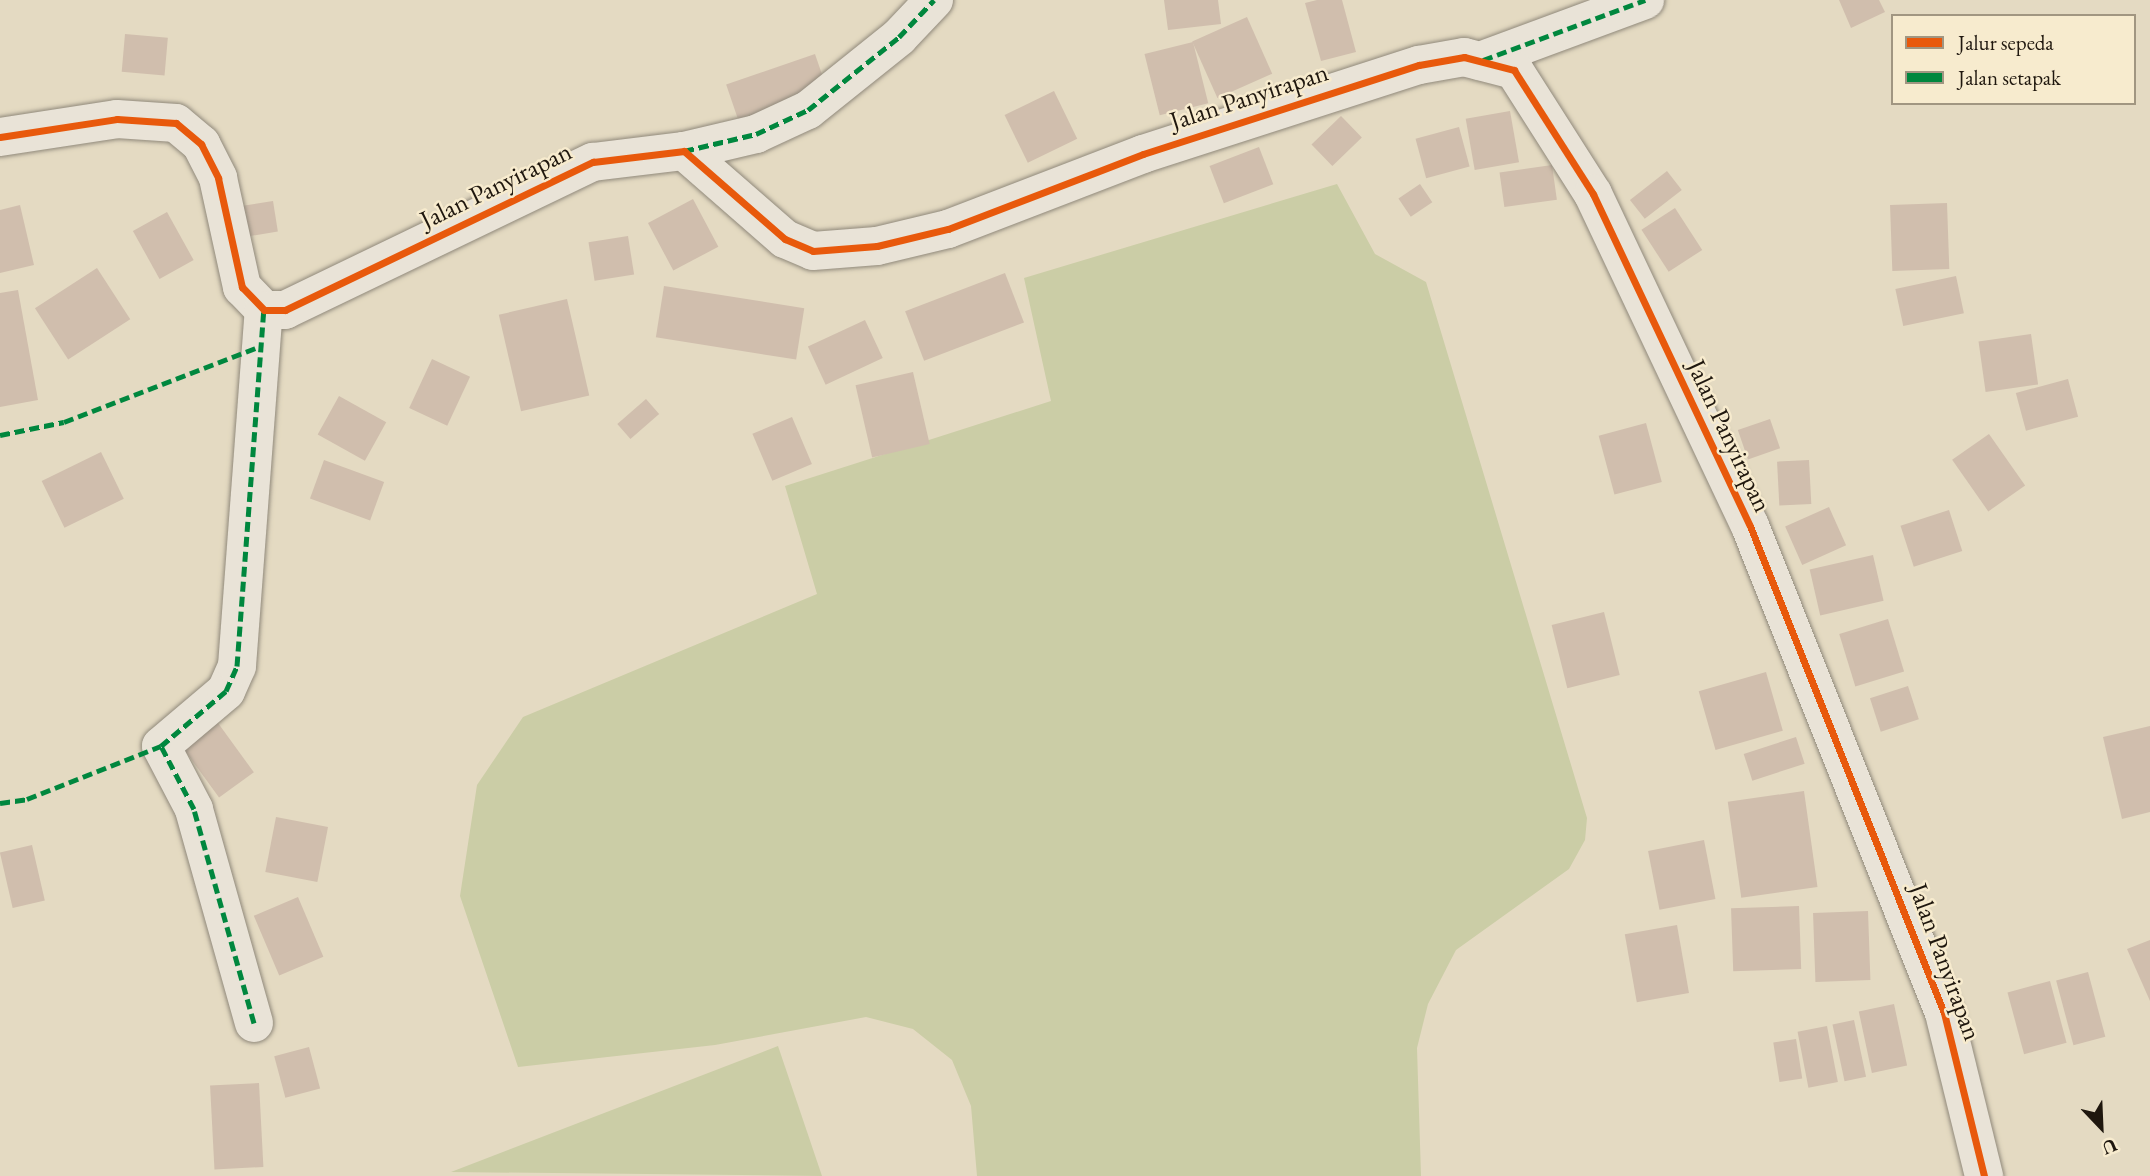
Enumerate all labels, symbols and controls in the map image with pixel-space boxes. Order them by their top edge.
legend [1891,14,2136,105]
text: Jalur sepeda [1958,29,2054,56]
street label: Jalan Panyirapan [1166,57,1332,137]
text: Jalan setapak [1958,64,2061,91]
street label: Jalan Panyirapan [415,136,577,236]
street label: Jalan Panyirapan [1680,355,1778,517]
street label: Jalan Panyirapan [1902,879,1988,1045]
north arrow [2066,1092,2136,1162]
text: U [2098,1133,2121,1161]

